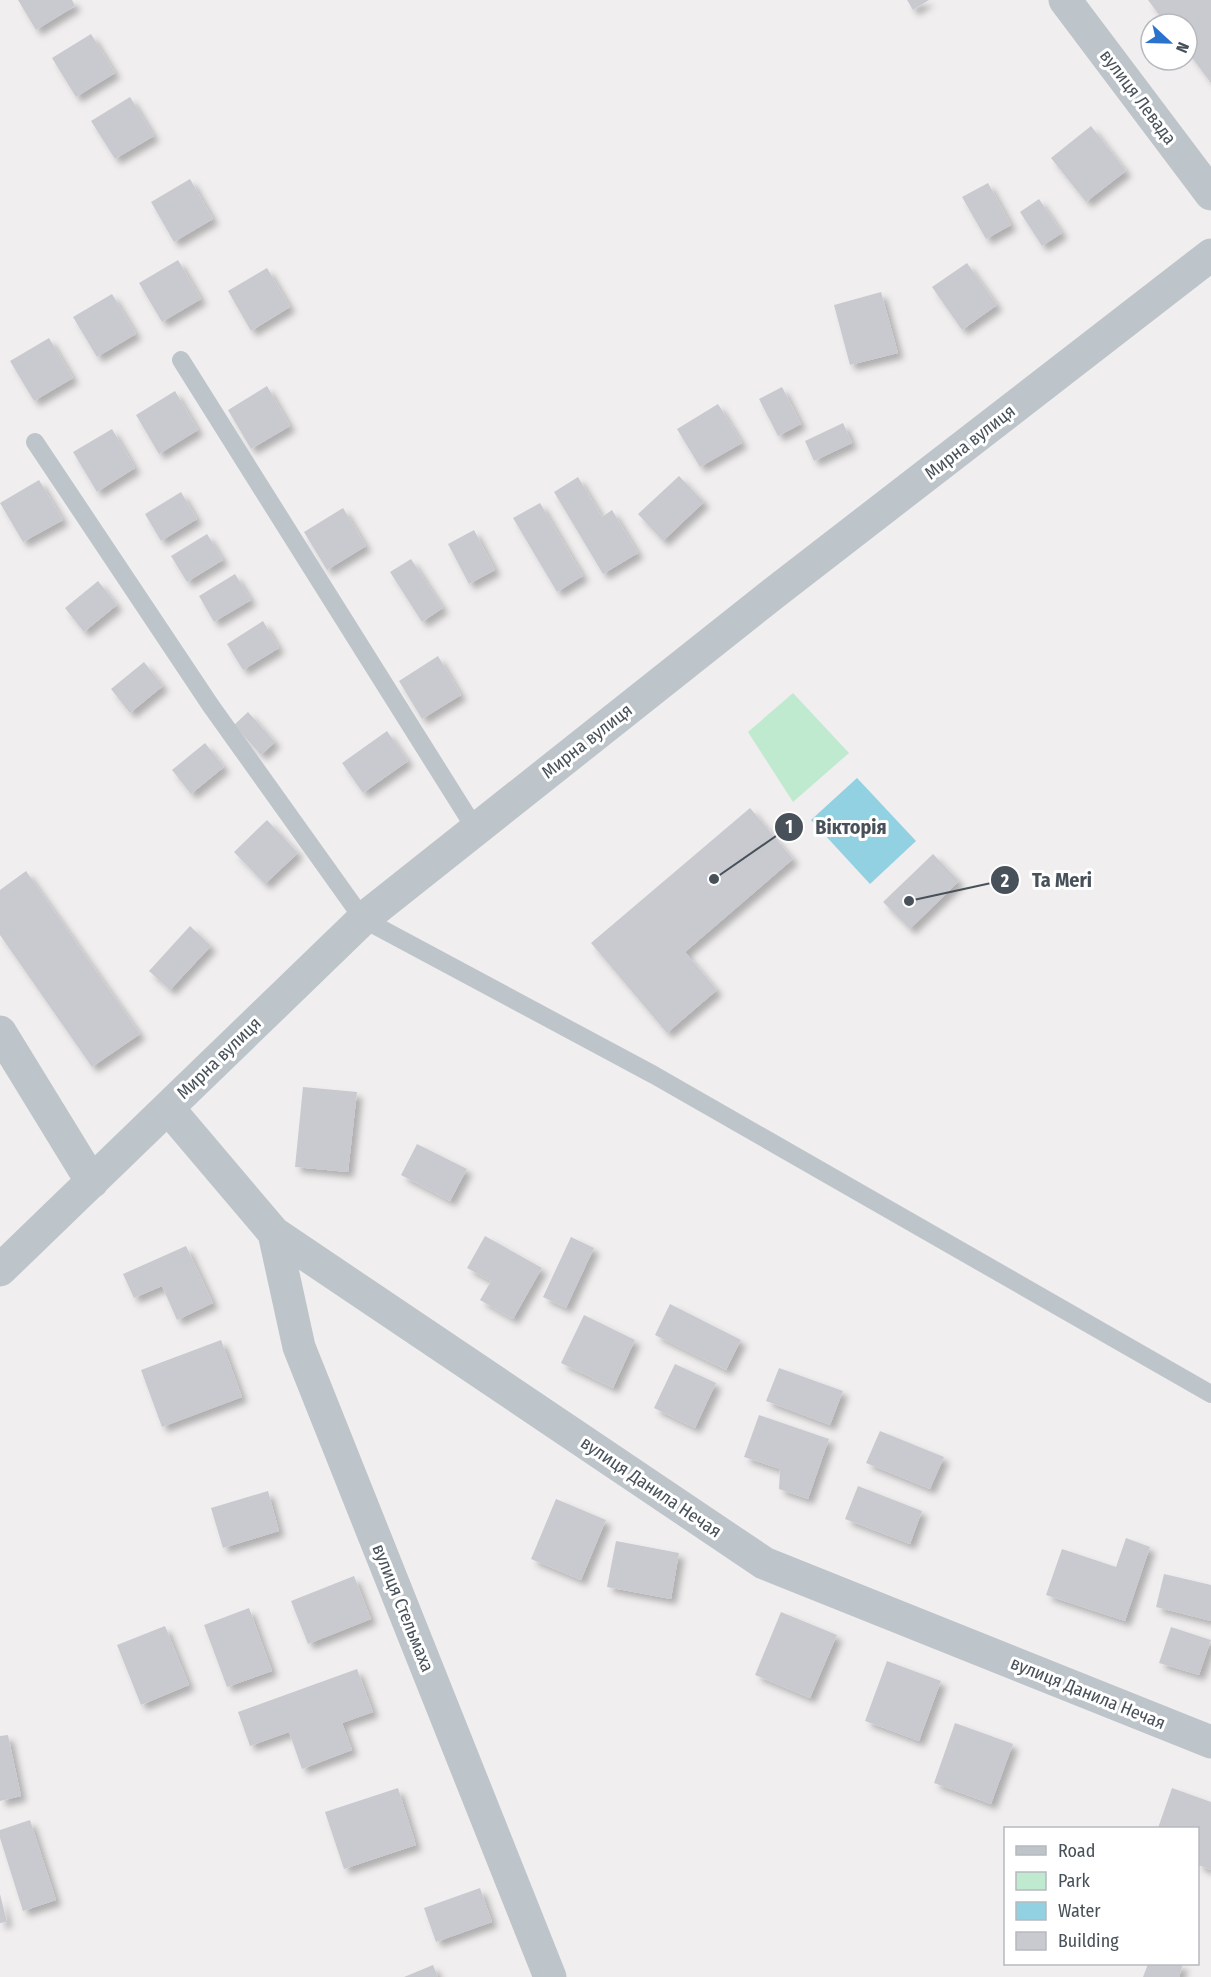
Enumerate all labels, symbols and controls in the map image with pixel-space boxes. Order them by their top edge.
north arrow [1139,12,1199,72]
text: N [1172,39,1193,55]
street label: вулиця Левада [1095,45,1181,149]
street label: Мирна вулиця [920,400,1020,484]
street label: Мирна вулиця [537,699,637,783]
callout: Вікторія [774,808,899,846]
text: Вікторія [815,815,887,839]
text: 1 [785,816,793,838]
callout: Ta Meri [990,861,1104,899]
text: Ta Meri [1032,868,1092,892]
text: 2 [1000,870,1009,892]
street label: Мирна вулиця [172,1012,266,1104]
street label: вулиця Данила Нечая [576,1432,726,1542]
street label: вулиця Стельмаха [367,1541,439,1675]
street label: вулиця Данила Нечая [1007,1652,1169,1734]
legend [1004,1827,1199,1965]
text: Road [1058,1840,1095,1862]
text: Park [1058,1870,1091,1892]
text: Water [1058,1900,1101,1922]
text: Building [1058,1930,1119,1952]

